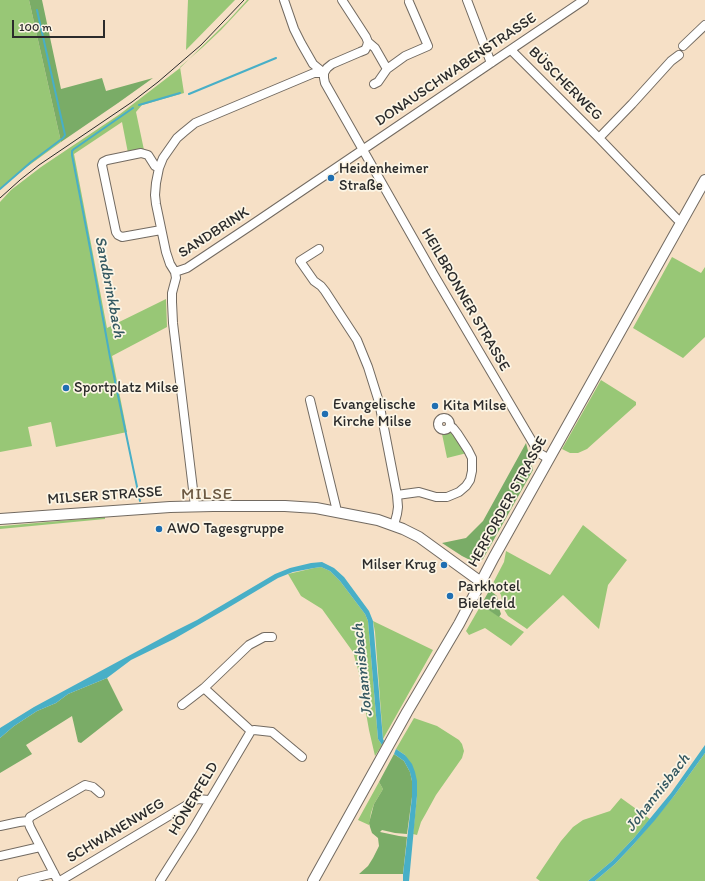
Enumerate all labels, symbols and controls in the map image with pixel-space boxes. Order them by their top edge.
street label: DONAUSCHWABENSTRASSE [372,9,540,131]
scale bar [14,12,107,38]
text: 100 m [19,20,52,34]
street label: BÜSCHERWEG [524,43,606,125]
place label: Heidenheimer Straße [339,160,428,195]
marker: Heidenheimer Straße [326,173,336,183]
street label: SANDBRINK [175,203,253,263]
street label: HEILBRONNER STRASSE [417,225,513,375]
water label: Sandbrinkbach [90,235,128,339]
place label: Sportplatz Milse [74,379,179,397]
marker: Sportplatz Milse [61,383,71,393]
place label: Evangelische Kirche Milse [333,396,416,431]
place label: Kita Milse [443,397,506,415]
marker: Kita Milse [430,401,440,411]
marker: Evangelische Kirche Milse [320,409,330,419]
street label: HERFORDER STRASSE [465,433,551,571]
street label: MILSER STRASSE [47,483,163,509]
district label: MILSE [181,485,233,505]
place label: AWO Tagesgruppe [167,520,284,538]
marker: AWO Tagesgruppe [154,524,164,534]
place label: Milser Krug [362,556,436,574]
marker: Milser Krug [439,560,449,570]
place label: Parkhotel Bielefeld [458,578,520,613]
marker: Parkhotel Bielefeld [445,591,455,601]
water label: Johannisbach [349,622,377,718]
water label: Johannisbach [622,750,694,836]
street label: HÖNERFELD [165,759,223,839]
street label: SCHWANENWEG [64,795,168,867]

